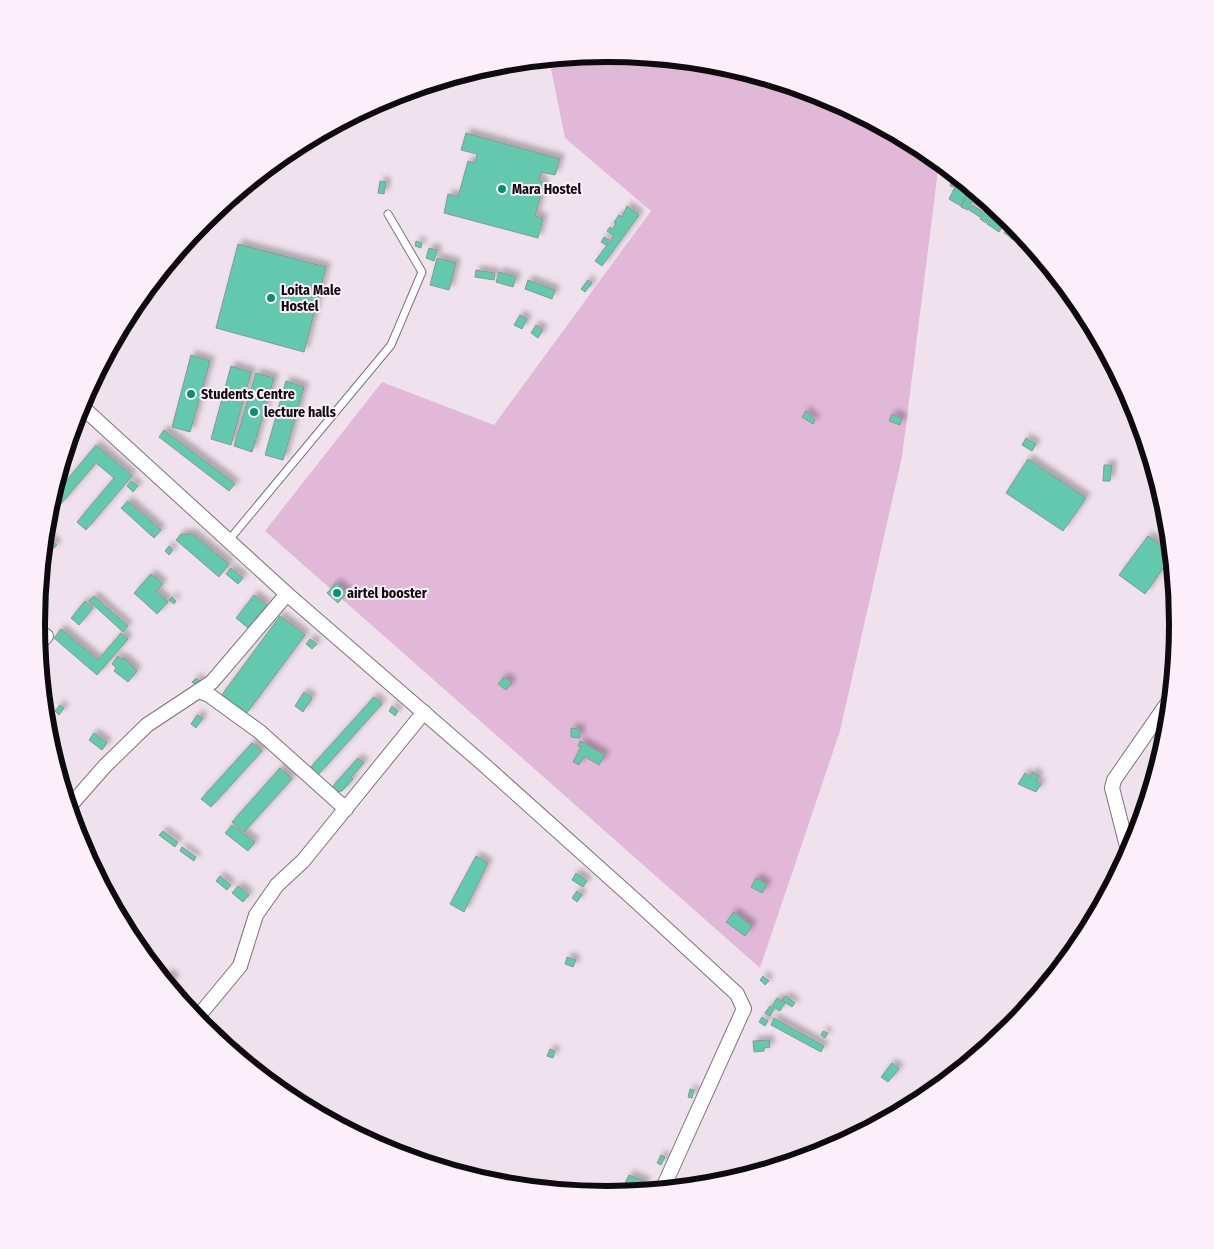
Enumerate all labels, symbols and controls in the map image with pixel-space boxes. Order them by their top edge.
place label: Mara Hostel [512,181,581,198]
marker: Mara Hostel [496,183,508,195]
place label: Loita Male Hostel [281,282,341,315]
marker: Loita Male Hostel [265,292,277,304]
place label: Students Centre [201,386,295,403]
marker: Students Centre [185,388,197,400]
place label: lecture halls [264,404,336,421]
marker: lecture halls [248,406,260,418]
place label: airtel booster [347,585,428,602]
marker: airtel booster [331,587,343,599]

